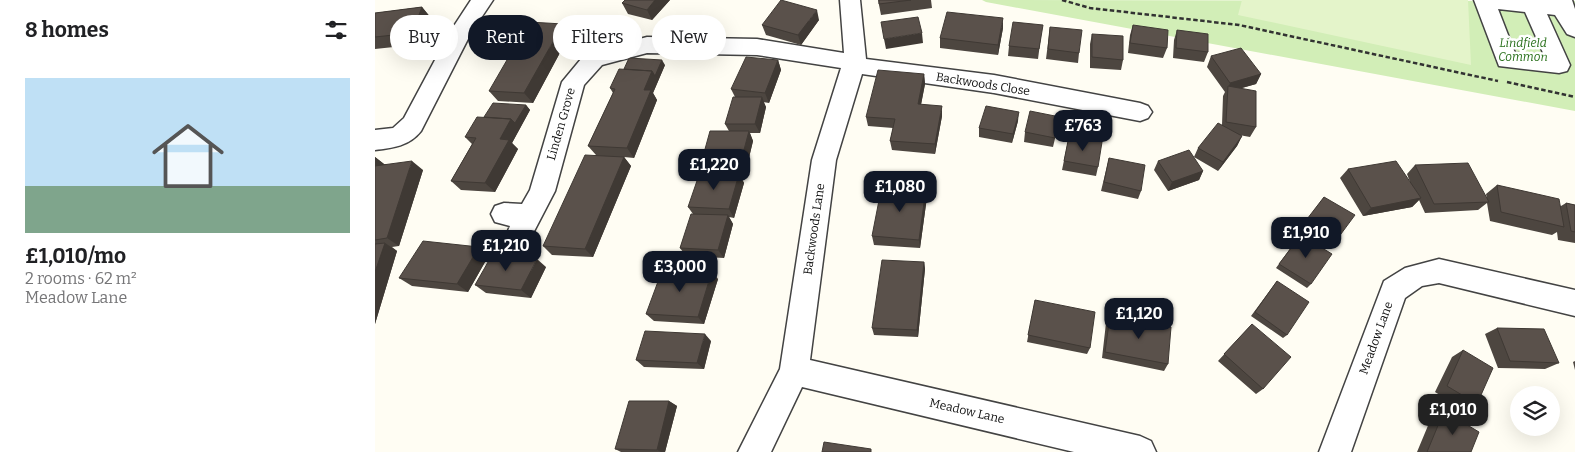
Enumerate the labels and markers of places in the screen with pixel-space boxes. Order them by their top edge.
pin: £763 [1053,110,1113,152]
pin: £1,220 [673,148,755,191]
pin: £1,080 [859,170,941,213]
pin: £1,910 [1265,216,1347,259]
pin: £1,210 [465,230,547,272]
pin: £3,000 [639,250,721,293]
pin: £1,120 [1098,298,1180,340]
pin: £1,010 [1412,394,1494,436]

